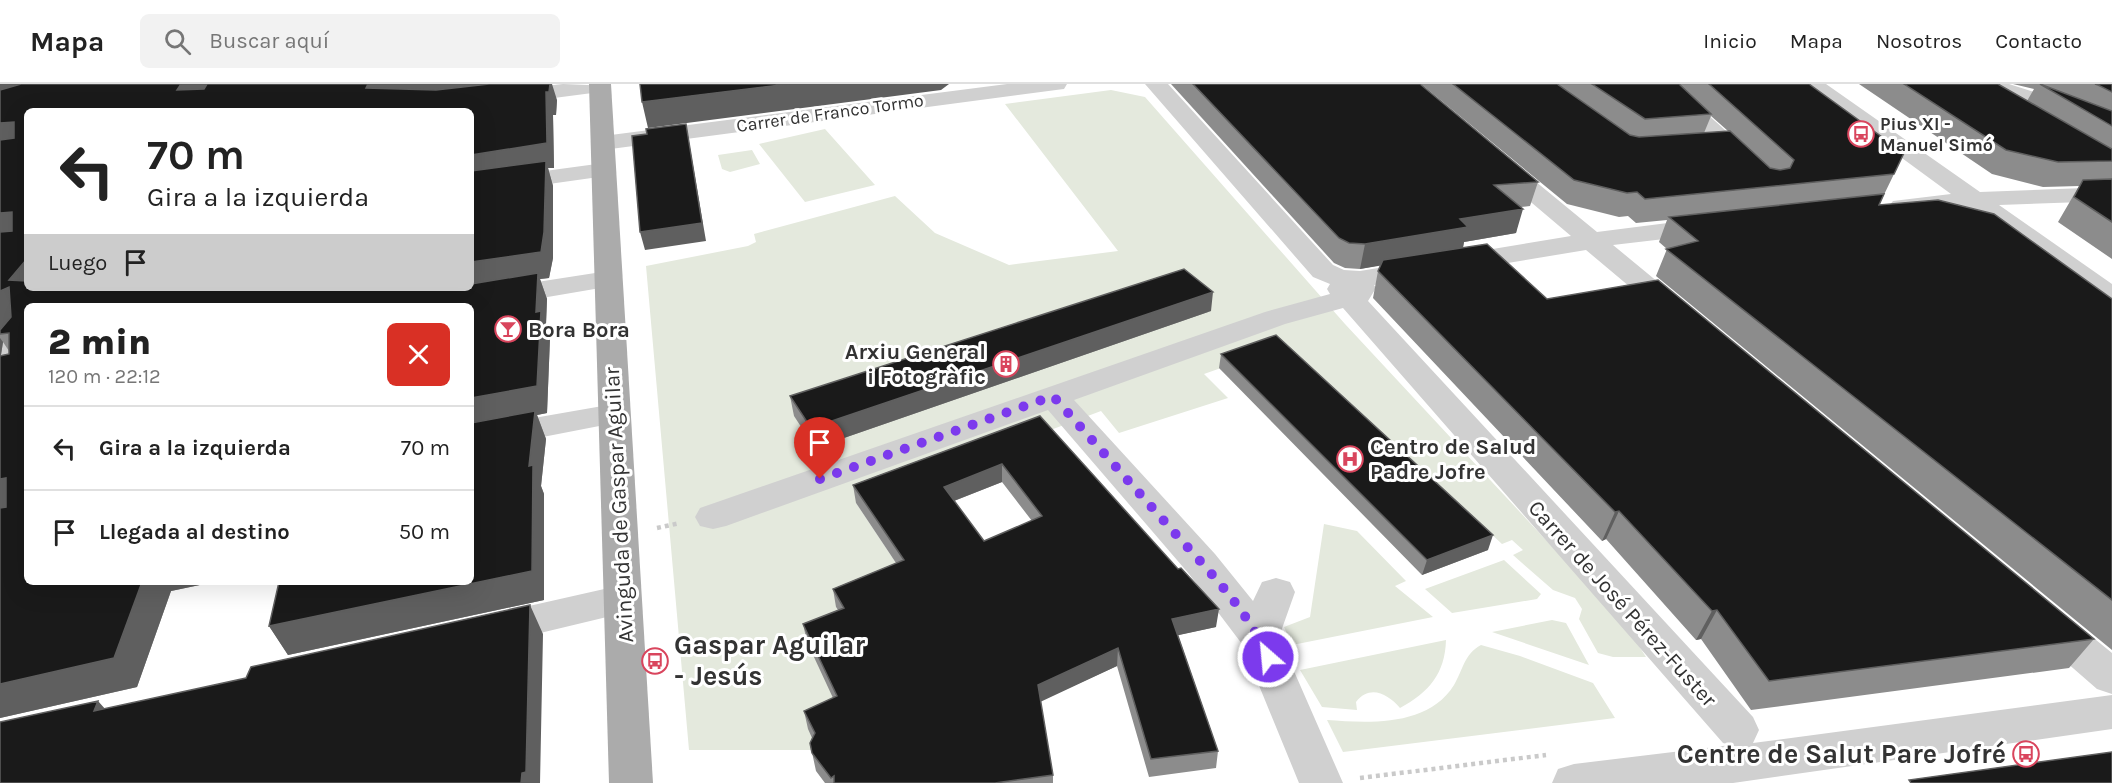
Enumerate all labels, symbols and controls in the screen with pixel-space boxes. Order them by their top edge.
search box [140,14,560,68]
text: Mapa [30,25,104,58]
icon: search [161,25,194,58]
text: Buscar aquí [209,28,329,54]
text: Inicio [1703,29,1757,53]
text: Mapa [1790,29,1843,53]
text: Nosotros [1876,29,1962,53]
text: Contacto [1995,29,2082,53]
street label: Carrer de Franco Tormo [735,89,925,137]
place label: Pius XI - Manuel Simó [1880,113,1993,156]
bus stop icon: Pius XI - Manuel Simó [1846,119,1876,149]
text: 70 m [147,130,245,180]
icon: left [48,132,126,210]
text: Gira a la izquierda [147,181,369,213]
icon: arrive [119,246,152,279]
text: Luego [48,250,107,276]
bar icon: Bora Bora [493,314,523,344]
place label: Bora Bora [528,317,630,343]
text: 2 min [48,321,151,363]
button: close [387,323,450,386]
place label: Arxiu General i Fotogràfic [845,339,986,390]
building icon: Arxiu General i Fotogràfic [991,349,1021,379]
text: 120 m · 22:12 [48,365,161,388]
street label: Avinguda de Gaspar Aguilar [599,366,639,643]
pin [794,417,845,479]
icon: arrive [803,426,836,459]
icon: left [48,432,81,465]
place label: Centro de Salud Padre Jofre [1370,434,1536,485]
text: Gira a la izquierda [99,435,291,461]
text: 70 m [401,435,450,461]
hospital icon: Centro de Salud Padre Jofre [1335,444,1365,474]
street label: Carrer de José Pérez-Fuster [1523,495,1722,712]
icon: arrive [48,516,81,549]
text: Llegada al destino [99,519,290,545]
text: 50 m [399,519,450,545]
position arrow [1236,625,1300,689]
place label: Gaspar Aguilar - Jesús [674,629,865,692]
bus stop icon: Gaspar Aguilar - Jesús [640,646,670,676]
place label: Centre de Salut Pare Jofré [1677,738,2006,770]
bus stop icon: Centre de Salut Pare Jofré [2011,739,2041,769]

